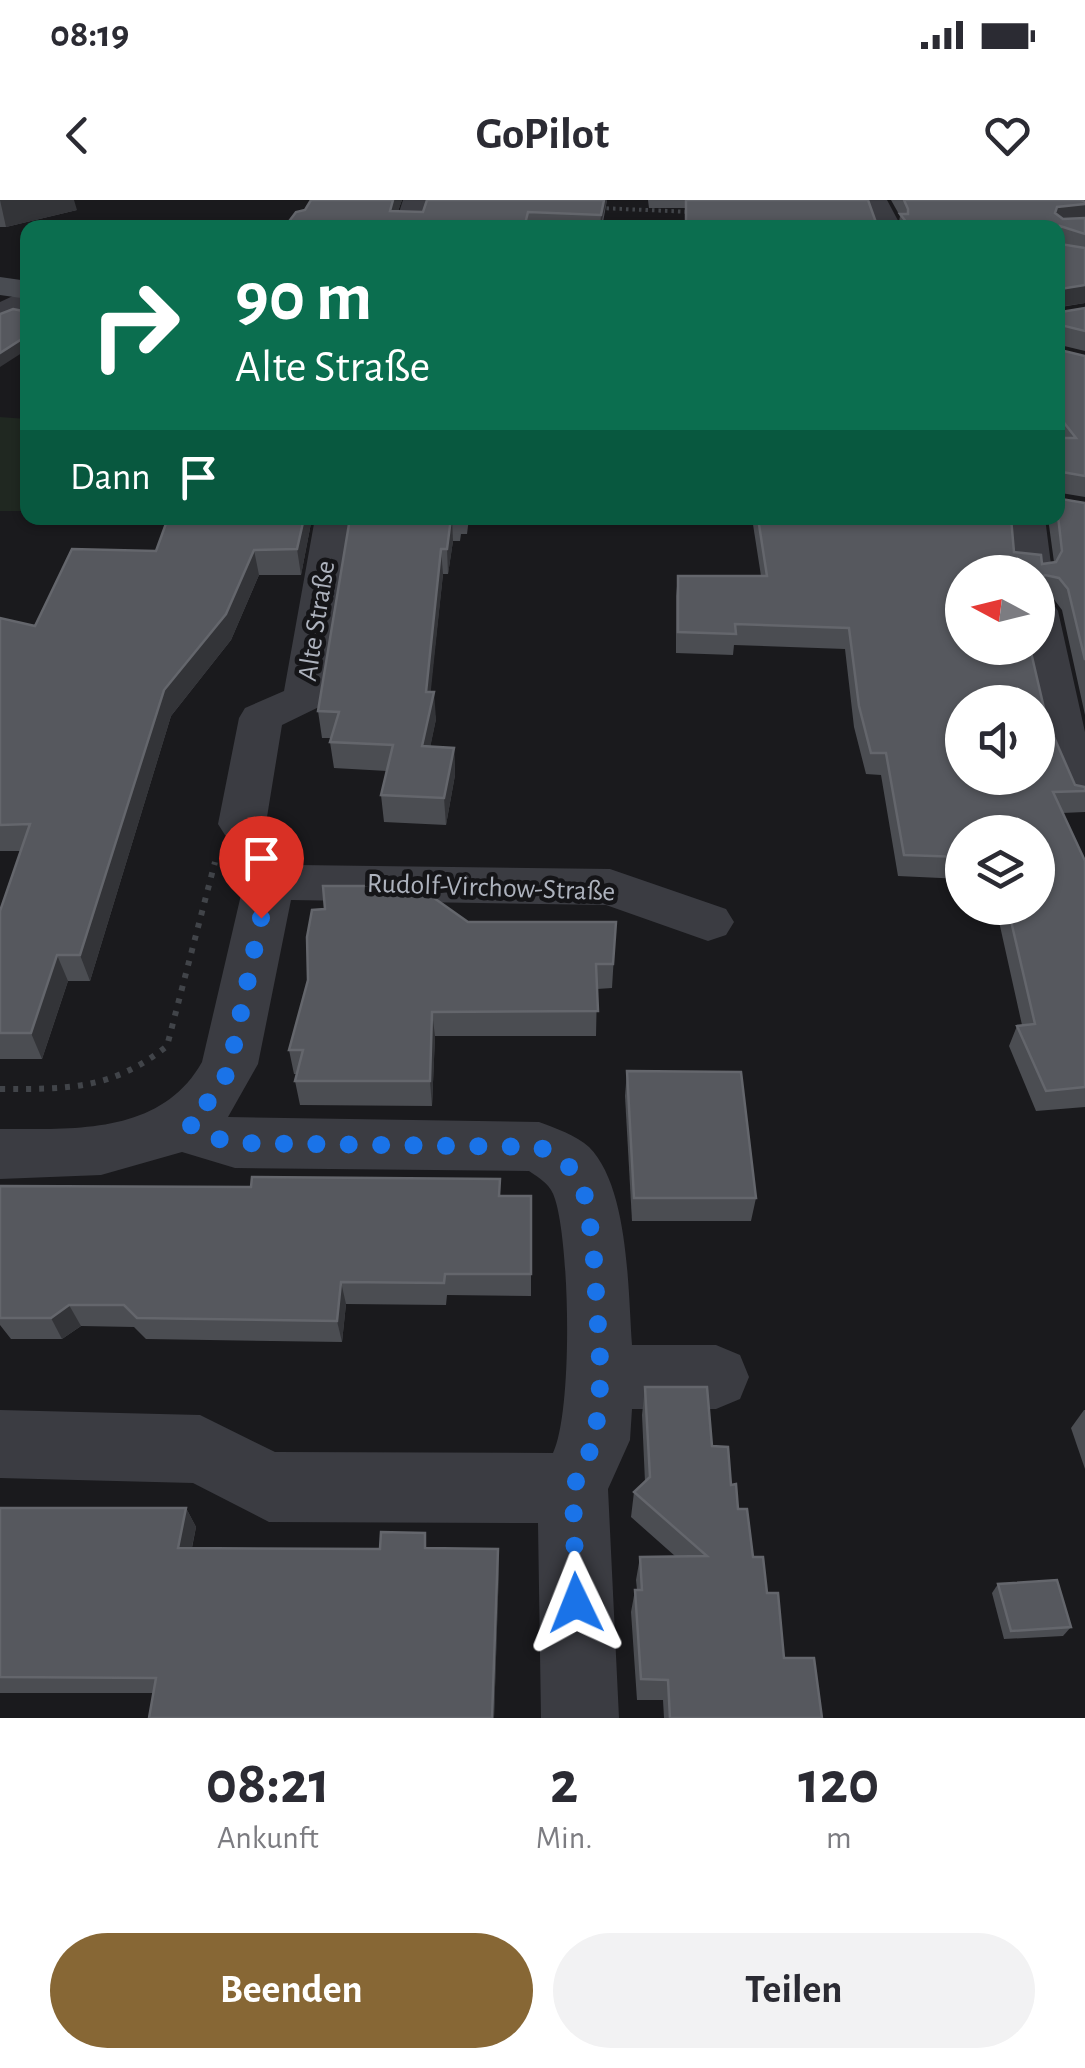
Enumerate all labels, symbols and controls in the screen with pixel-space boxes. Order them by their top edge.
text: 08:19 [50,16,129,54]
icon: back [50,108,105,163]
icon: heart [980,108,1035,163]
text: GoPilot [476,112,609,157]
icon: right [70,260,200,390]
text: 90 m [235,263,372,333]
text: Alte Straße [235,345,430,390]
icon: arrive [171,450,226,505]
text: Dann [70,459,151,497]
north arrow [945,555,1055,665]
map controls [945,555,1055,925]
street label: Alte Straße [294,559,340,683]
button: sound [945,685,1055,795]
button: layers [945,815,1055,925]
pin [219,816,304,919]
icon: arrive [234,831,289,886]
street label: Rudolf-Virchow-Straße [366,870,616,906]
position arrow [524,1551,628,1655]
text: 08:21 [206,1754,330,1814]
text: 2 [550,1754,578,1814]
text: 120 [798,1754,879,1814]
text: Ankunft [217,1822,319,1854]
text: Min. [536,1822,593,1854]
text: m [826,1822,852,1854]
button: Beenden [50,1933,533,2048]
button: Teilen [553,1933,1035,2048]

